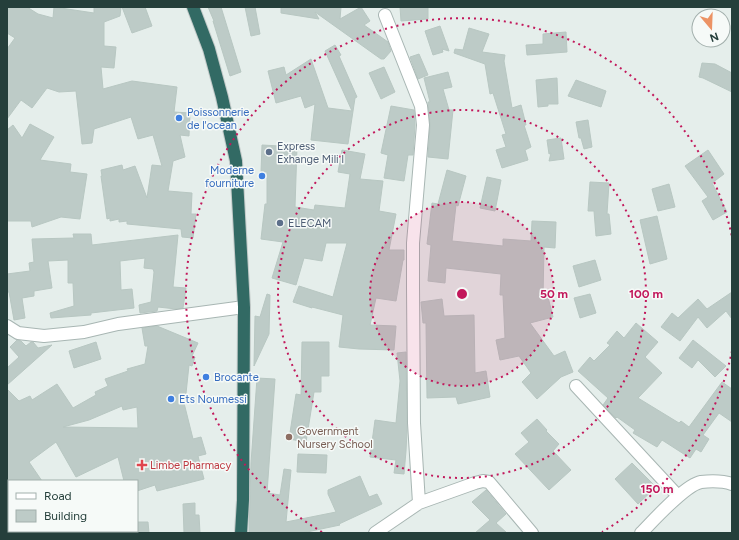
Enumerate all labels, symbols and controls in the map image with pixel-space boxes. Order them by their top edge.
north arrow [691,8,731,48]
text: N [708,29,720,45]
place label: Poissonnerie de l'ocean [187,106,249,132]
marker: Poissonnerie de l'ocean [174,113,184,123]
place label: Express Exhange Mili I [277,140,344,166]
marker: Express Exhange Mili I [264,147,274,157]
place label: Moderne fourniture [205,164,254,190]
marker: Moderne fourniture [257,171,267,181]
place label: ELECAM [288,217,331,230]
marker: ELECAM [275,218,285,228]
centre of rings [455,287,469,301]
text: 50 m [540,287,568,301]
text: 100 m [629,287,663,301]
place label: Brocante [214,371,259,384]
marker: Brocante [201,372,211,382]
place label: Ets Noumessi [179,393,247,406]
marker: Ets Noumessi [166,394,176,404]
place label: Government Nursery School [297,425,373,451]
marker: Government Nursery School [284,432,294,442]
place label: Limbe Pharmacy [150,459,231,472]
marker: Limbe Pharmacy [137,460,147,470]
legend [8,480,138,532]
text: 150 m [640,482,674,496]
text: Road [44,489,72,503]
text: Building [44,509,87,523]

